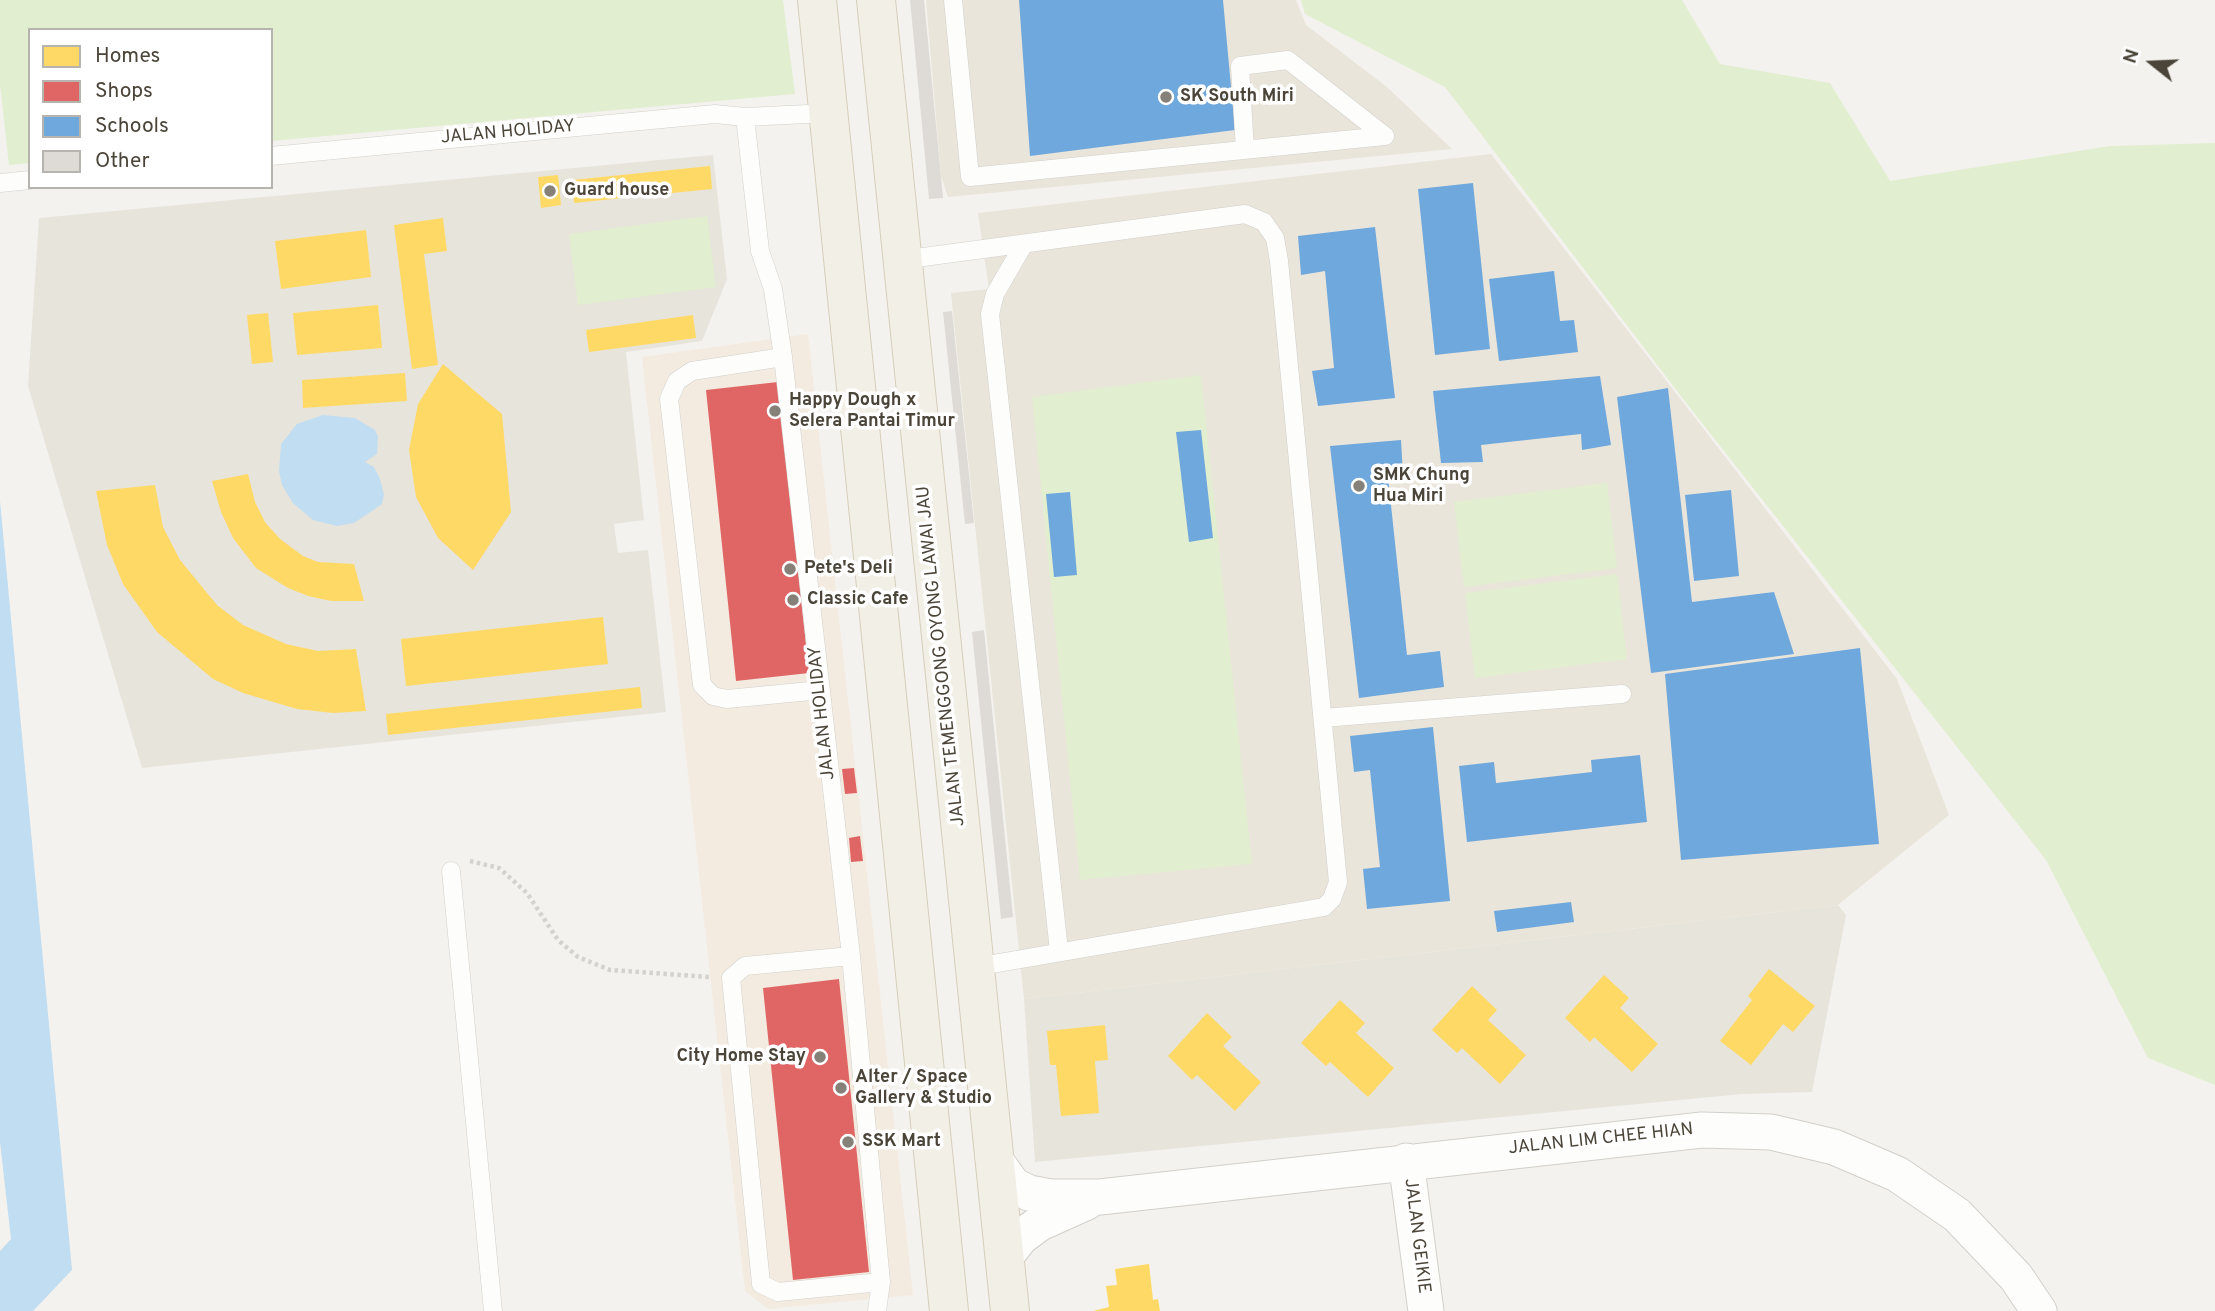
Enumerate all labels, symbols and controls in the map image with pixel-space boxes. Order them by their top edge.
legend [28,28,273,189]
north arrow [2117,28,2187,98]
text: Homes [95,43,160,70]
text: N [2119,46,2146,67]
text: Shops [95,78,153,105]
place label: SK South Miri [1180,86,1294,108]
marker: SK South Miri [1158,89,1174,105]
text: Schools [95,113,169,140]
street label: JALAN HOLIDAY [440,116,576,150]
text: Other [95,148,150,175]
place label: Guard house [564,180,669,202]
marker: Guard house [542,183,558,199]
place label: Happy Dough x Selera Pantai Timur [789,390,955,432]
marker: Happy Dough x Selera Pantai Timur [767,403,783,419]
place label: SMK Chung Hua Miri [1373,465,1470,508]
marker: SMK Chung Hua Miri [1351,478,1367,494]
street label: JALAN TEMENGGONG OYONG LAWAI JAU [913,485,971,827]
place label: Pete's Deli [804,558,893,580]
marker: Pete's Deli [782,561,798,577]
place label: Classic Cafe [807,589,909,611]
marker: Classic Cafe [785,592,801,608]
street label: JALAN HOLIDAY [805,645,841,781]
place label: City Home Stay [677,1046,806,1068]
marker: City Home Stay [812,1049,828,1065]
place label: Alter / Space Gallery & Studio [855,1067,992,1110]
marker: Alter / Space Gallery & Studio [833,1080,849,1096]
street label: JALAN LIM CHEE HIAN [1508,1120,1694,1160]
place label: SSK Mart [862,1131,941,1153]
marker: SSK Mart [840,1134,856,1150]
street label: JALAN GEIKIE [1398,1177,1434,1295]

